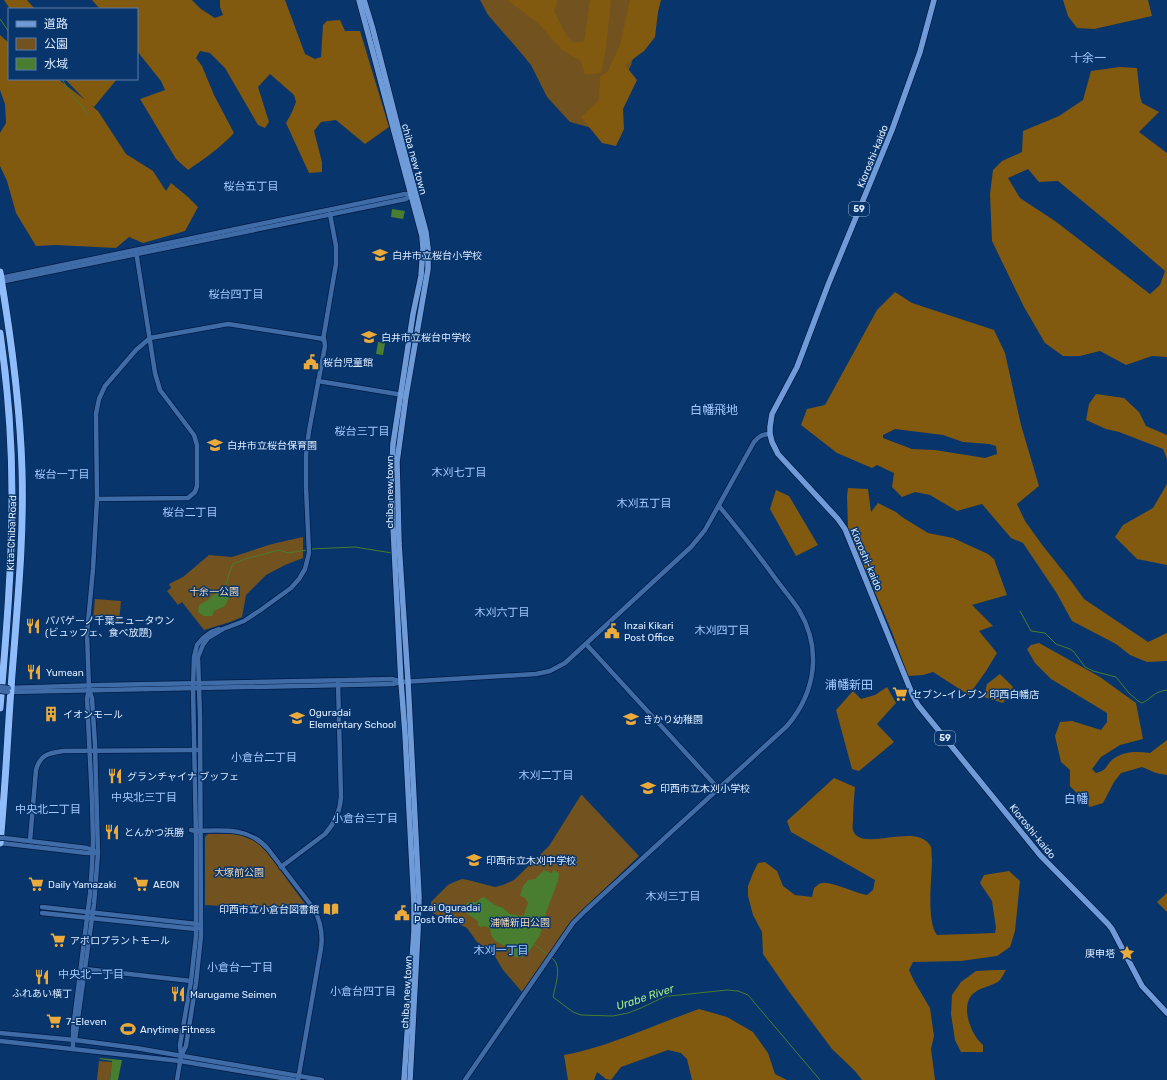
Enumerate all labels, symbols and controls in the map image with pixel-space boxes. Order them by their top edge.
legend [8,8,138,80]
text: 道路 [44,17,68,31]
text: 公園 [44,37,68,51]
district label: 十余一 [1070,51,1106,65]
text: 水域 [44,57,68,71]
street label: chiba new town [399,122,429,196]
street label: Kioroshi-kaido [855,123,891,190]
district label: 桜台五丁目 [224,180,279,193]
road number: 59 [849,202,869,216]
school or university icon: 白井市立桜台小学校 [371,246,389,264]
place label: 白井市立桜台小学校 [392,250,482,262]
district label: 桜台四丁目 [209,288,264,301]
school or university icon: 白井市立桜台中学校 [360,328,378,346]
place label: 白井市立桜台中学校 [381,332,471,344]
public building icon: 桜台児童館 [302,353,320,371]
place label: 桜台児童館 [323,357,373,369]
district label: 白幡飛地 [690,403,738,417]
district label: 桜台三丁目 [335,425,390,438]
school or university icon: 白井市立桜台保育園 [206,436,224,454]
place label: 白井市立桜台保育園 [227,440,317,452]
street label: chiba new town [384,455,396,529]
district label: 木刈七丁目 [432,466,487,479]
district label: 桜台一丁目 [35,468,90,481]
street label: Kita-Chiba Road [5,495,19,571]
district label: 木刈五丁目 [617,497,672,510]
district label: 桜台二丁目 [163,506,218,519]
street label: Kioroshi-kaido [848,526,885,593]
park label: 十余一公園 [189,586,239,598]
district label: 木刈六丁目 [475,606,530,619]
place label: パパゲーノ千葉ニュータウン (ビュッフェ、食べ放題) [45,615,174,639]
restaurant icon: パパゲーノ千葉ニュータウン (ビュッフェ、食べ放題) [24,617,42,635]
place label: Inzai Kikari Post Office [624,620,674,644]
public building icon: Inzai Kikari Post Office [603,622,621,640]
district label: 木刈四丁目 [695,624,750,637]
restaurant icon: Yumean [25,663,43,681]
place label: Yumean [46,667,84,679]
district label: 浦幡新田 [825,678,873,692]
supermarket icon: セブン-イレブン 印西白幡店 [891,685,909,703]
place label: セブン-イレブン 印西白幡店 [912,689,1039,701]
building icon: イオンモール [42,705,60,723]
place label: Oguradai Elementary School [309,707,396,731]
place label: イオンモール [63,709,123,721]
school or university icon: Oguradai Elementary School [288,709,306,727]
school or university icon: きかり幼稚園 [622,710,640,728]
place label: きかり幼稚園 [643,714,703,726]
road number: 59 [935,731,955,745]
district label: 小倉台二丁目 [231,751,297,764]
restaurant icon: グランチャイナ ブッフェ [106,767,124,785]
district label: 木刈二丁目 [519,769,574,782]
place label: グランチャイナ ブッフェ [127,771,239,783]
school or university icon: 印西市立木刈小学校 [639,779,657,797]
place label: 印西市立木刈小学校 [660,783,750,795]
district label: 中央北三丁目 [111,791,177,804]
district label: 白幡 [1064,792,1088,806]
street label: Kioroshi-kaido [1007,802,1058,862]
district label: 中央北二丁目 [15,803,81,816]
district label: 小倉台三丁目 [332,812,398,825]
restaurant icon: とんかつ浜勝 [103,823,121,841]
place label: とんかつ浜勝 [124,827,184,839]
school or university icon: 印西市立木刈中学校 [465,851,483,869]
place label: 印西市立木刈中学校 [486,855,576,867]
park label: 大塚前公園 [214,867,264,879]
supermarket icon: Daily Yamazaki [27,875,45,893]
supermarket icon: AEON [132,875,150,893]
place label: Daily Yamazaki [48,879,116,891]
place label: AEON [153,879,179,891]
district label: 木刈三丁目 [646,890,701,903]
library icon: 印西市立小倉台図書館 [322,900,340,918]
place label: Inzai Oguradai Post Office [414,902,480,926]
place label: 印西市立小倉台図書館 [219,904,319,916]
public building icon: Inzai Oguradai Post Office [393,904,411,922]
park label: 浦幡新田公園 [490,917,550,929]
supermarket icon: アポロプラントモール [49,931,67,949]
place label: アポロプラントモール [70,935,170,947]
district label: 木刈一丁目 [474,944,529,957]
place icon: 庚申塔 [1118,944,1136,962]
place label: 庚申塔 [1085,948,1115,960]
street label: chiba new town [399,955,415,1029]
district label: 小倉台一丁目 [207,961,273,974]
restaurant icon: ふれあい横丁 [33,968,51,986]
district label: 中央北一丁目 [58,968,124,981]
water label: Urabe River [615,982,676,1013]
restaurant icon: Marugame Seimen [169,985,187,1003]
district label: 小倉台四丁目 [330,985,396,998]
place label: ふれあい横丁 [12,988,72,1000]
place label: Marugame Seimen [190,989,277,1001]
supermarket icon: 7-Eleven [45,1012,63,1030]
place label: 7-Eleven [66,1016,106,1028]
sports icon: Anytime Fitness [119,1020,137,1038]
place label: Anytime Fitness [140,1024,215,1036]

